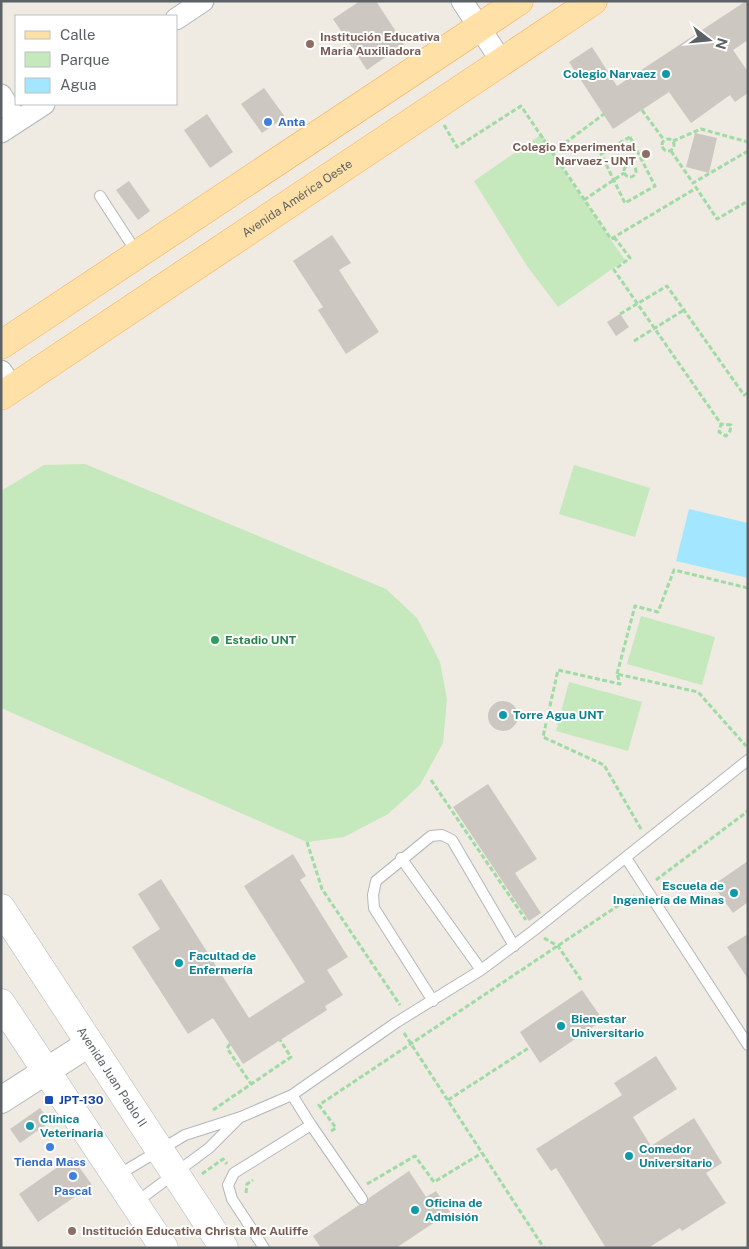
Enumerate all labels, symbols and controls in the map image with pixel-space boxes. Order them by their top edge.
legend [15,15,178,105]
north arrow [684,15,734,65]
text: Calle [60,26,96,43]
place label: Institución Educativa Maria Auxiliadora [320,30,440,58]
text: N [712,36,731,51]
marker: Institución Educativa Maria Auxiliadora [304,38,316,50]
text: Parque [60,51,110,68]
place label: Colegio Narvaez [563,67,656,81]
marker: Colegio Narvaez [660,68,672,80]
text: Agua [60,76,97,93]
place label: Anta [278,115,306,129]
marker: Anta [262,116,274,128]
place label: Colegio Experimental Narvaez - UNT [512,140,637,168]
marker: Colegio Experimental Narvaez - UNT [640,148,652,160]
street label: Avenida América Oeste [239,157,355,240]
place label: Estadio UNT [225,633,297,647]
marker: Estadio UNT [209,634,221,646]
place label: Torre Agua UNT [513,708,605,722]
marker: Torre Agua UNT [497,709,509,721]
place label: Escuela de Ingeniería de Minas [613,879,724,907]
marker: Escuela de Ingeniería de Minas [728,887,740,899]
place label: Facultad de Enfermería [189,949,256,977]
marker: Facultad de Enfermería [173,957,185,969]
place label: Bienestar Universitario [571,1012,644,1040]
marker: Bienestar Universitario [555,1020,567,1032]
street label: Avenida Juan Pablo II [74,1024,150,1129]
place label: JPT-130 [59,1093,104,1107]
marker: JPT-130 [43,1094,55,1106]
place label: Clinica Veterinaria [40,1112,103,1140]
marker: Clinica Veterinaria [24,1120,36,1132]
marker: Tienda Mass [44,1141,56,1153]
place label: Comedor Universitario [639,1142,712,1170]
marker: Comedor Universitario [623,1150,635,1162]
place label: Tienda Mass [14,1155,86,1169]
marker: Pascal [67,1170,79,1182]
place label: Pascal [54,1184,92,1198]
place label: Oficina de Admisión [425,1196,483,1224]
marker: Oficina de Admisión [409,1204,421,1216]
place label: Institución Educativa Christa Mc Auliffe [82,1224,309,1238]
marker: Institución Educativa Christa Mc Auliffe [66,1225,78,1237]

